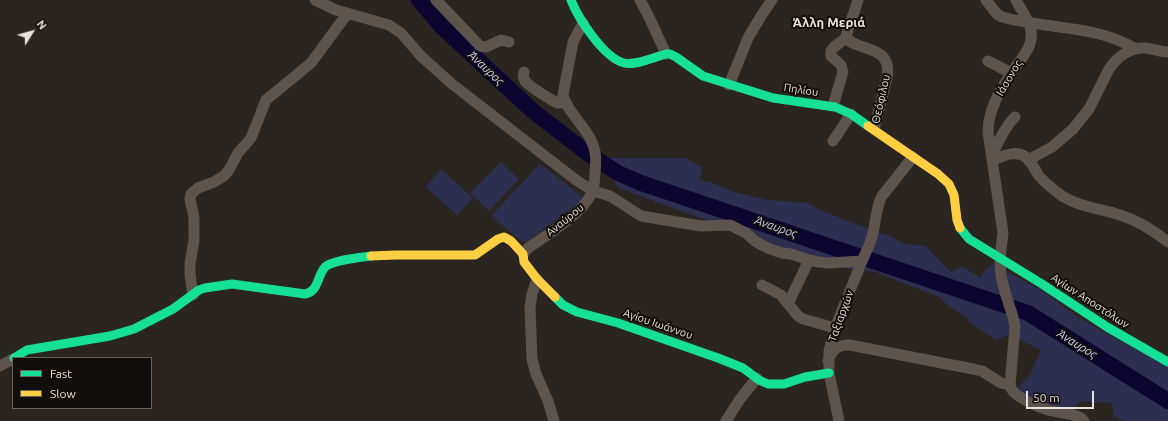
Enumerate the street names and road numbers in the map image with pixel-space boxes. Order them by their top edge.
street label: Ιάσονος [993,58,1025,98]
street label: Θεόφιλου [869,73,893,125]
street label: Πηλίου [783,81,819,99]
street label: Αναύρου [544,201,586,239]
street label: Αγίων Αποστόλων [1049,271,1131,331]
street label: Ταξιαρχών [826,289,856,343]
street label: Αγίου Ιωάννου [622,306,694,342]

